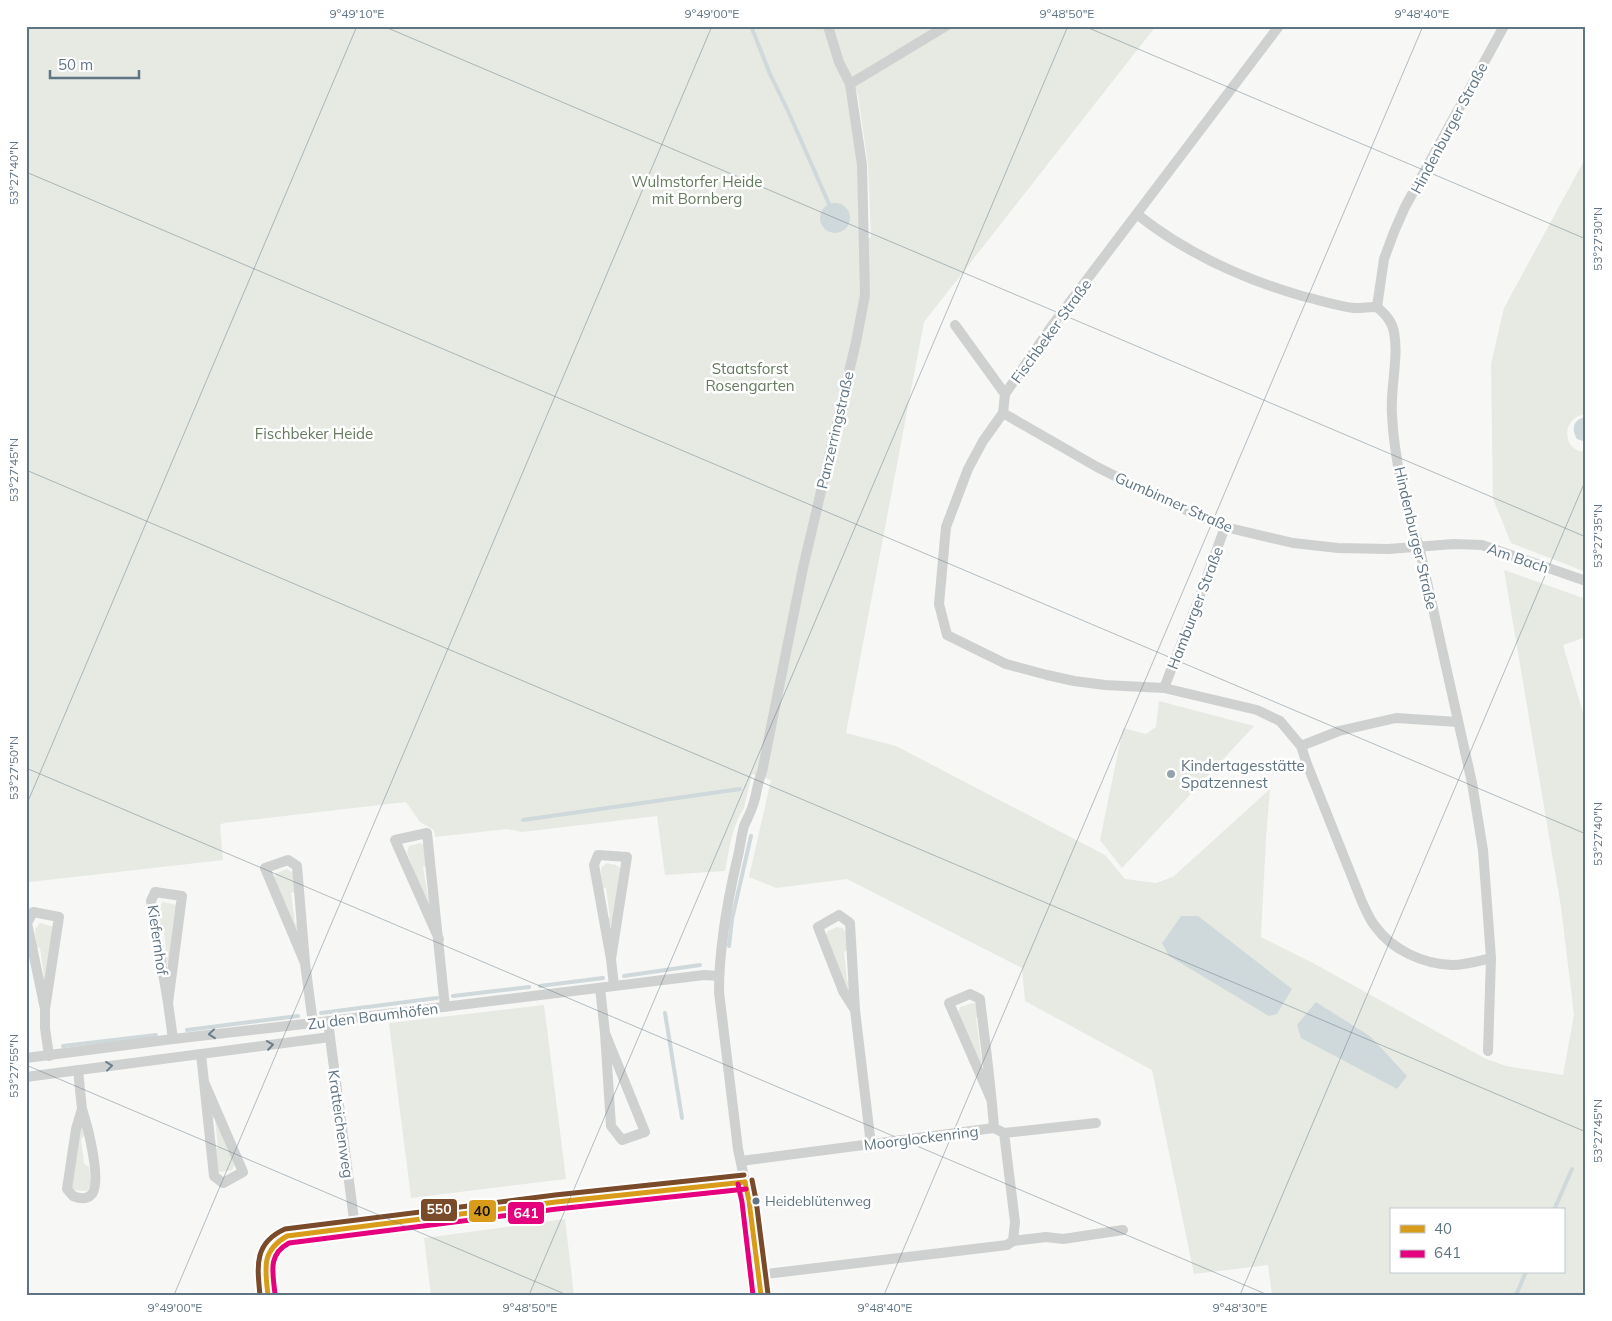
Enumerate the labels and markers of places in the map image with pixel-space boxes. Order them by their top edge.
place label: Kindertagesstätte Spatzennest [1181,756,1305,792]
marker: Kindertagesstätte Spatzennest [1165,768,1177,780]
place label: Heideblütenweg [765,1192,871,1210]
marker: Heideblütenweg [751,1196,761,1206]

